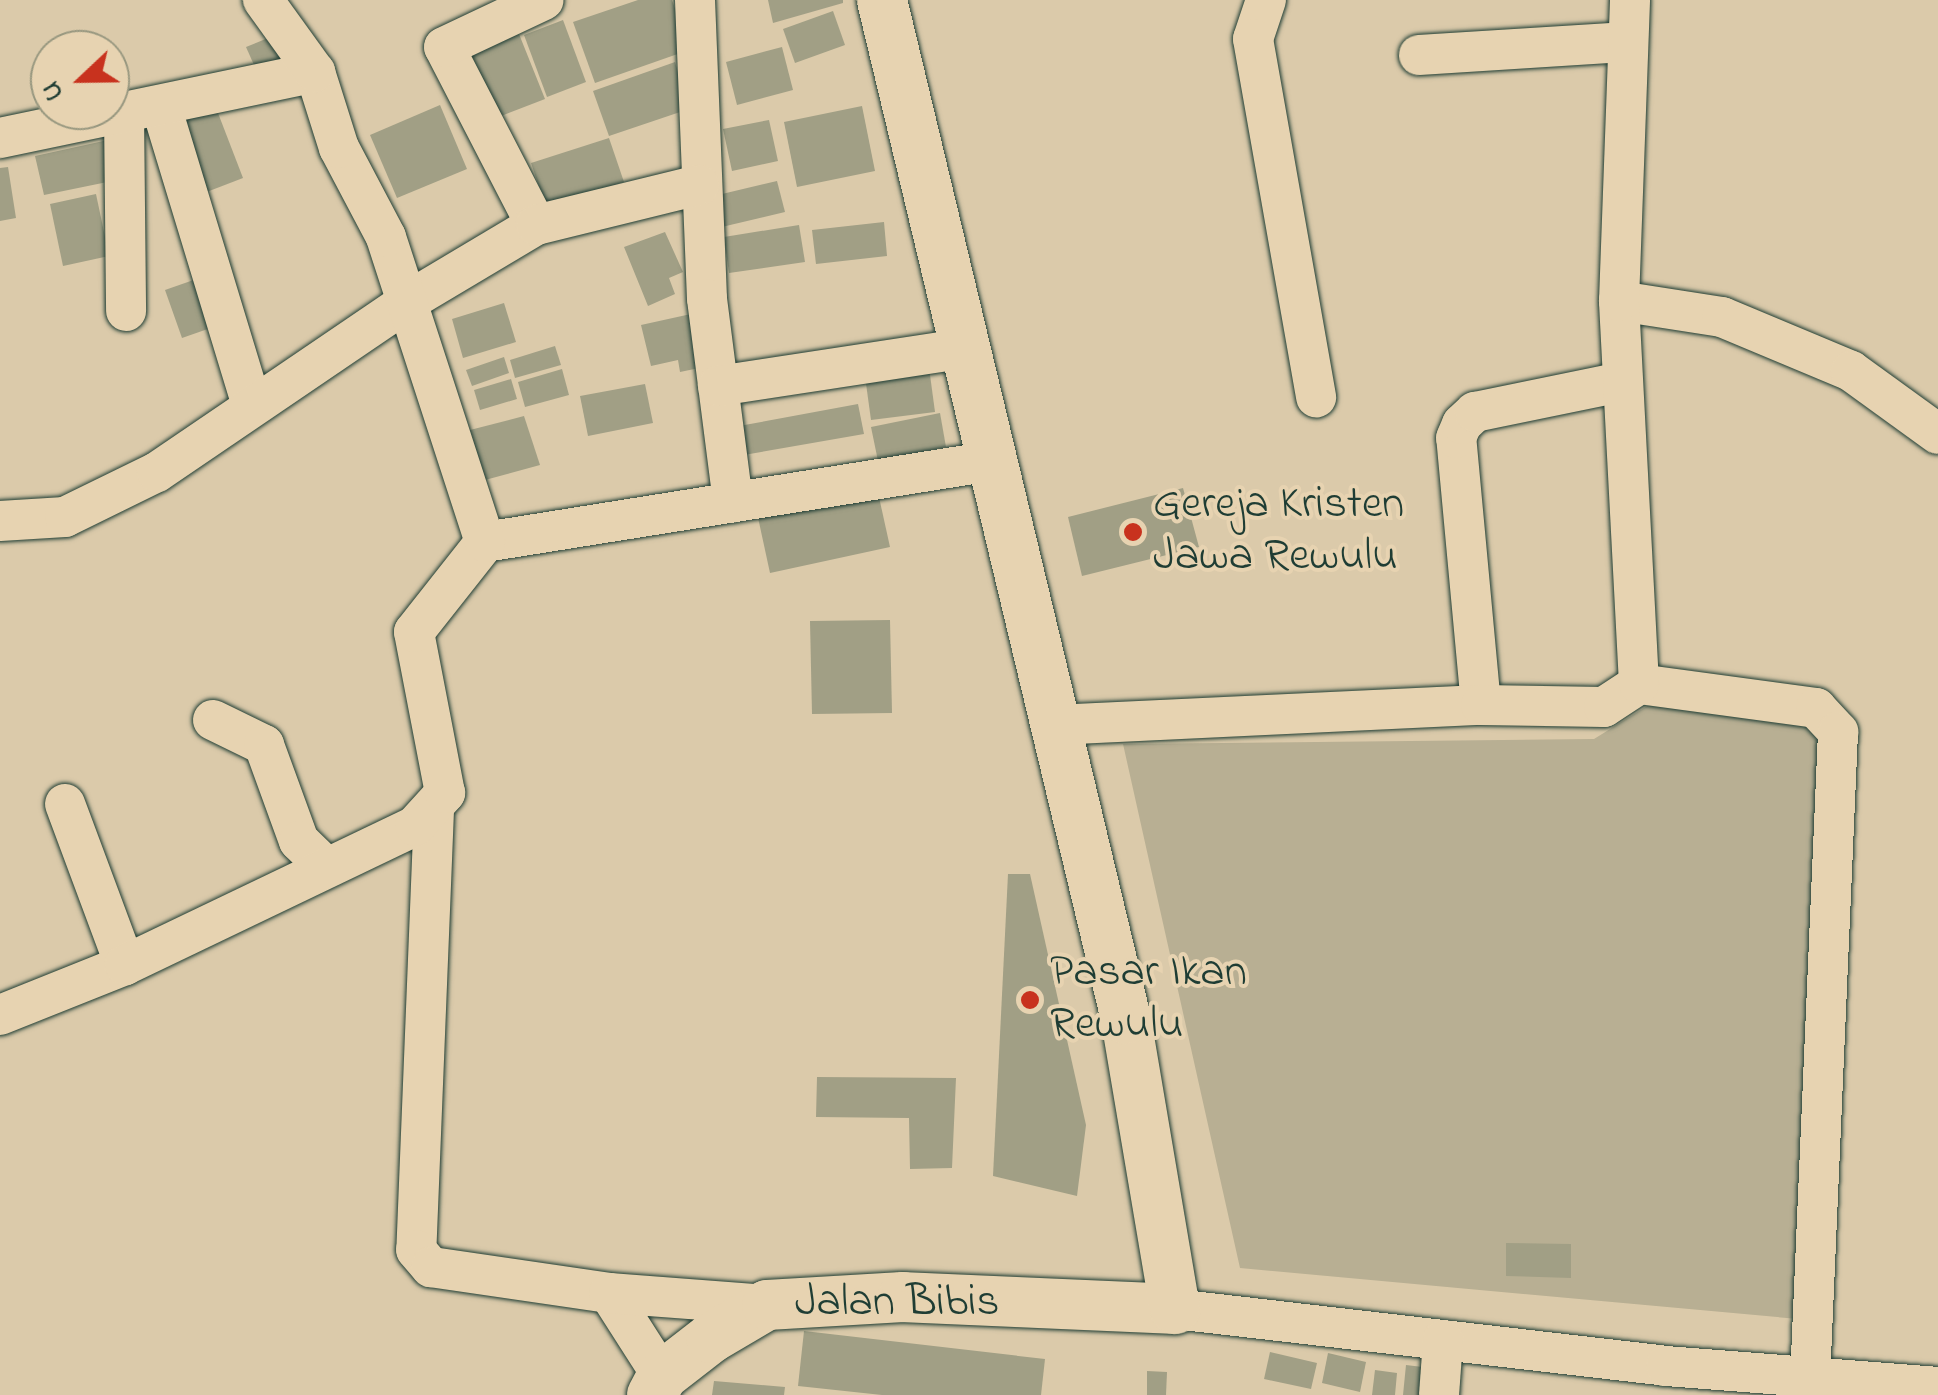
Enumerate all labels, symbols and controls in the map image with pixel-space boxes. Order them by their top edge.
north arrow [30,30,130,130]
text: U [31,75,76,107]
place label: Gereja Kristen Jawa Rewulu [1153,479,1404,585]
marker: Gereja Kristen Jawa Rewulu [1122,521,1144,543]
place label: Pasar Ikan Rewulu [1050,947,1247,1053]
marker: Pasar Ikan Rewulu [1019,989,1041,1011]
street label: Jalan Bibis [795,1277,999,1331]

